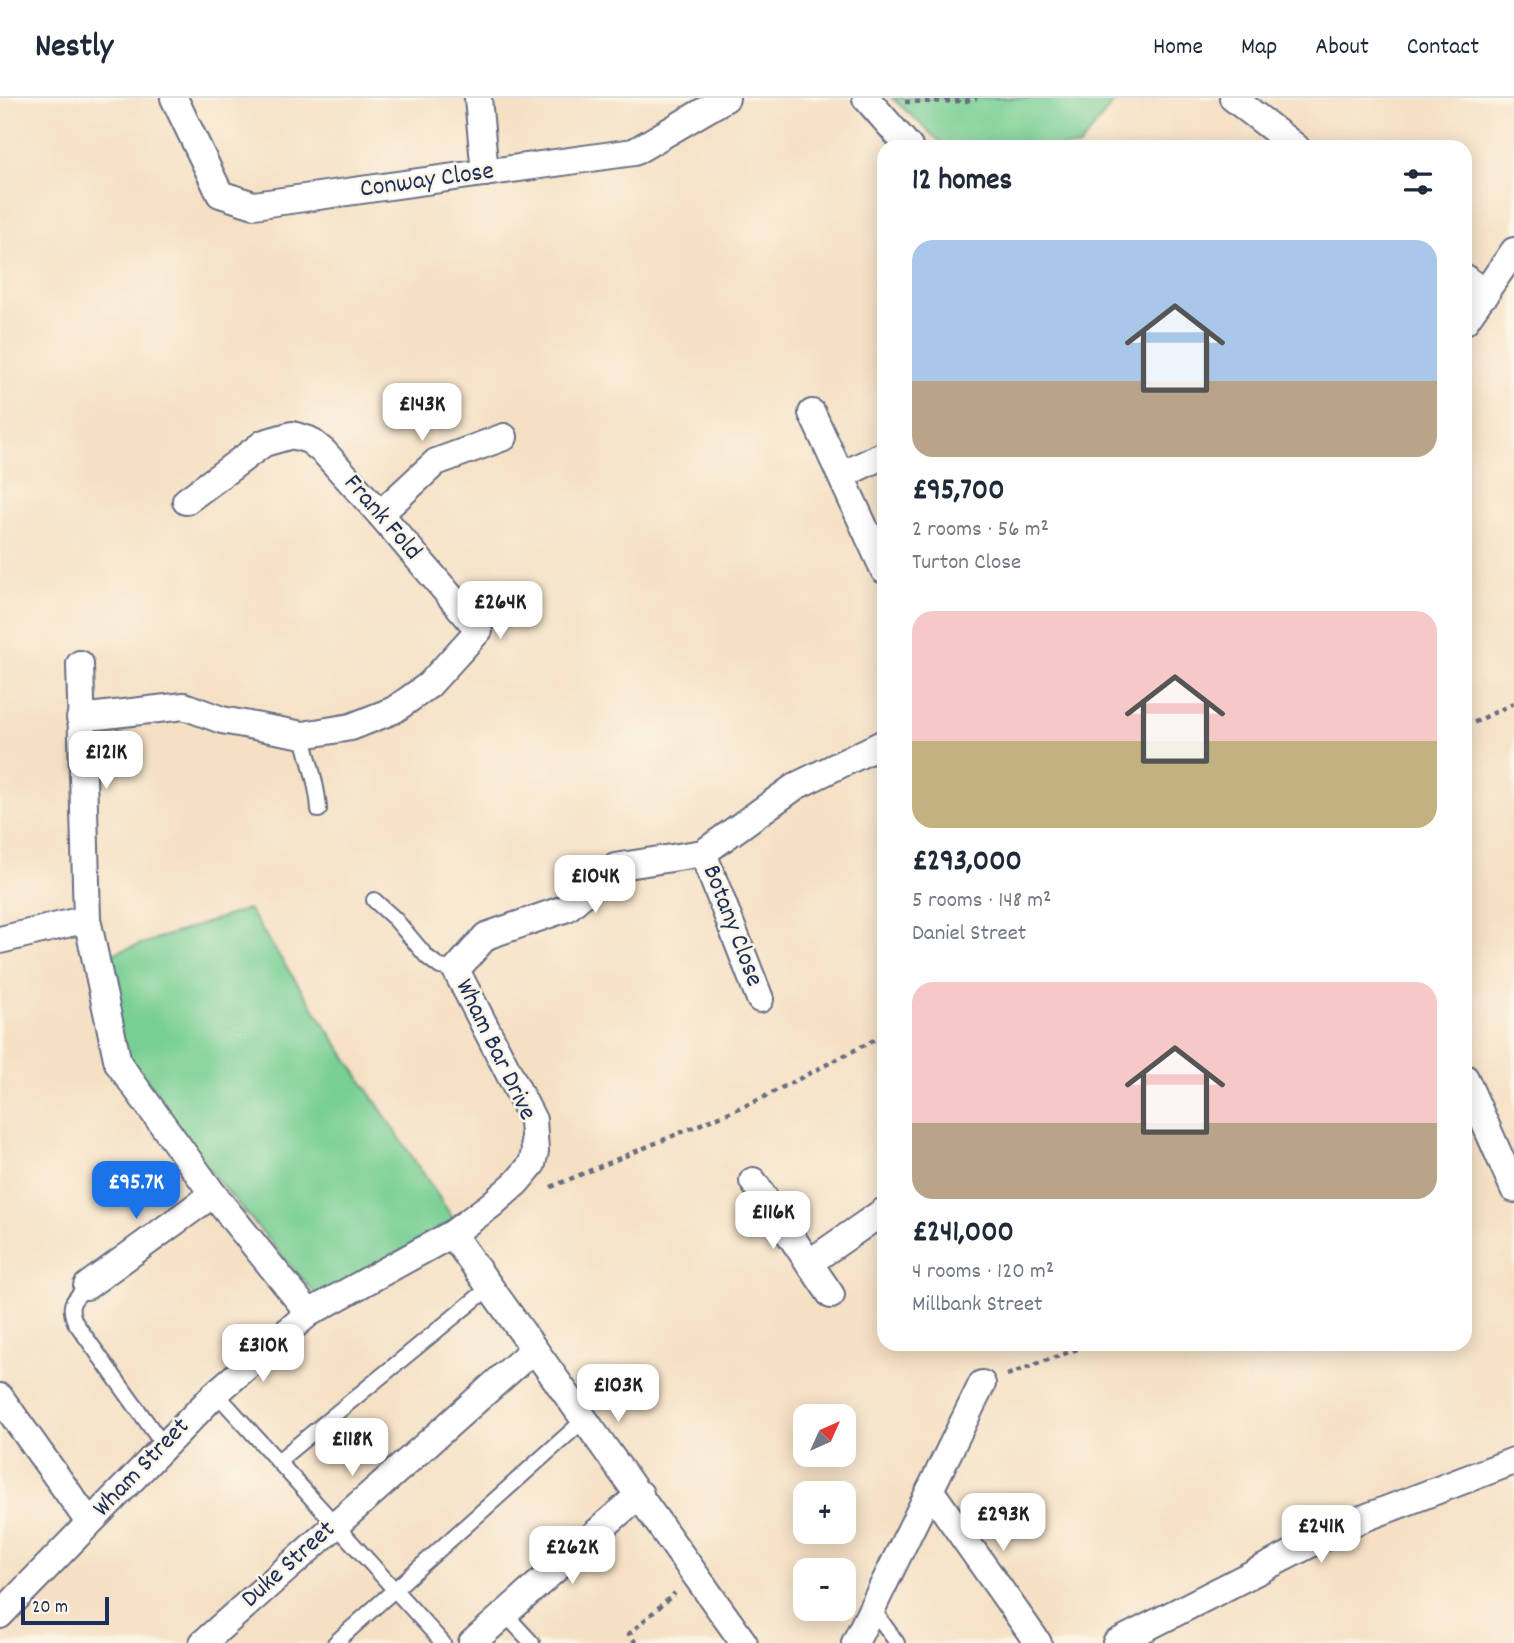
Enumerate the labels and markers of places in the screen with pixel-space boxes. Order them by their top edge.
pin: £143K [373,384,471,443]
pin: £264K [451,582,549,641]
pin: £121K [57,732,155,791]
pin: £104K [546,856,644,915]
pin: £95.7K [79,1162,193,1221]
pin: £116K [724,1192,822,1251]
pin: £310K [214,1324,312,1384]
pin: £103K [569,1364,667,1424]
pin: £118K [303,1418,401,1478]
pin: £293K [954,1494,1052,1553]
pin: £241K [1272,1506,1370,1565]
pin: £262K [523,1526,621,1586]

